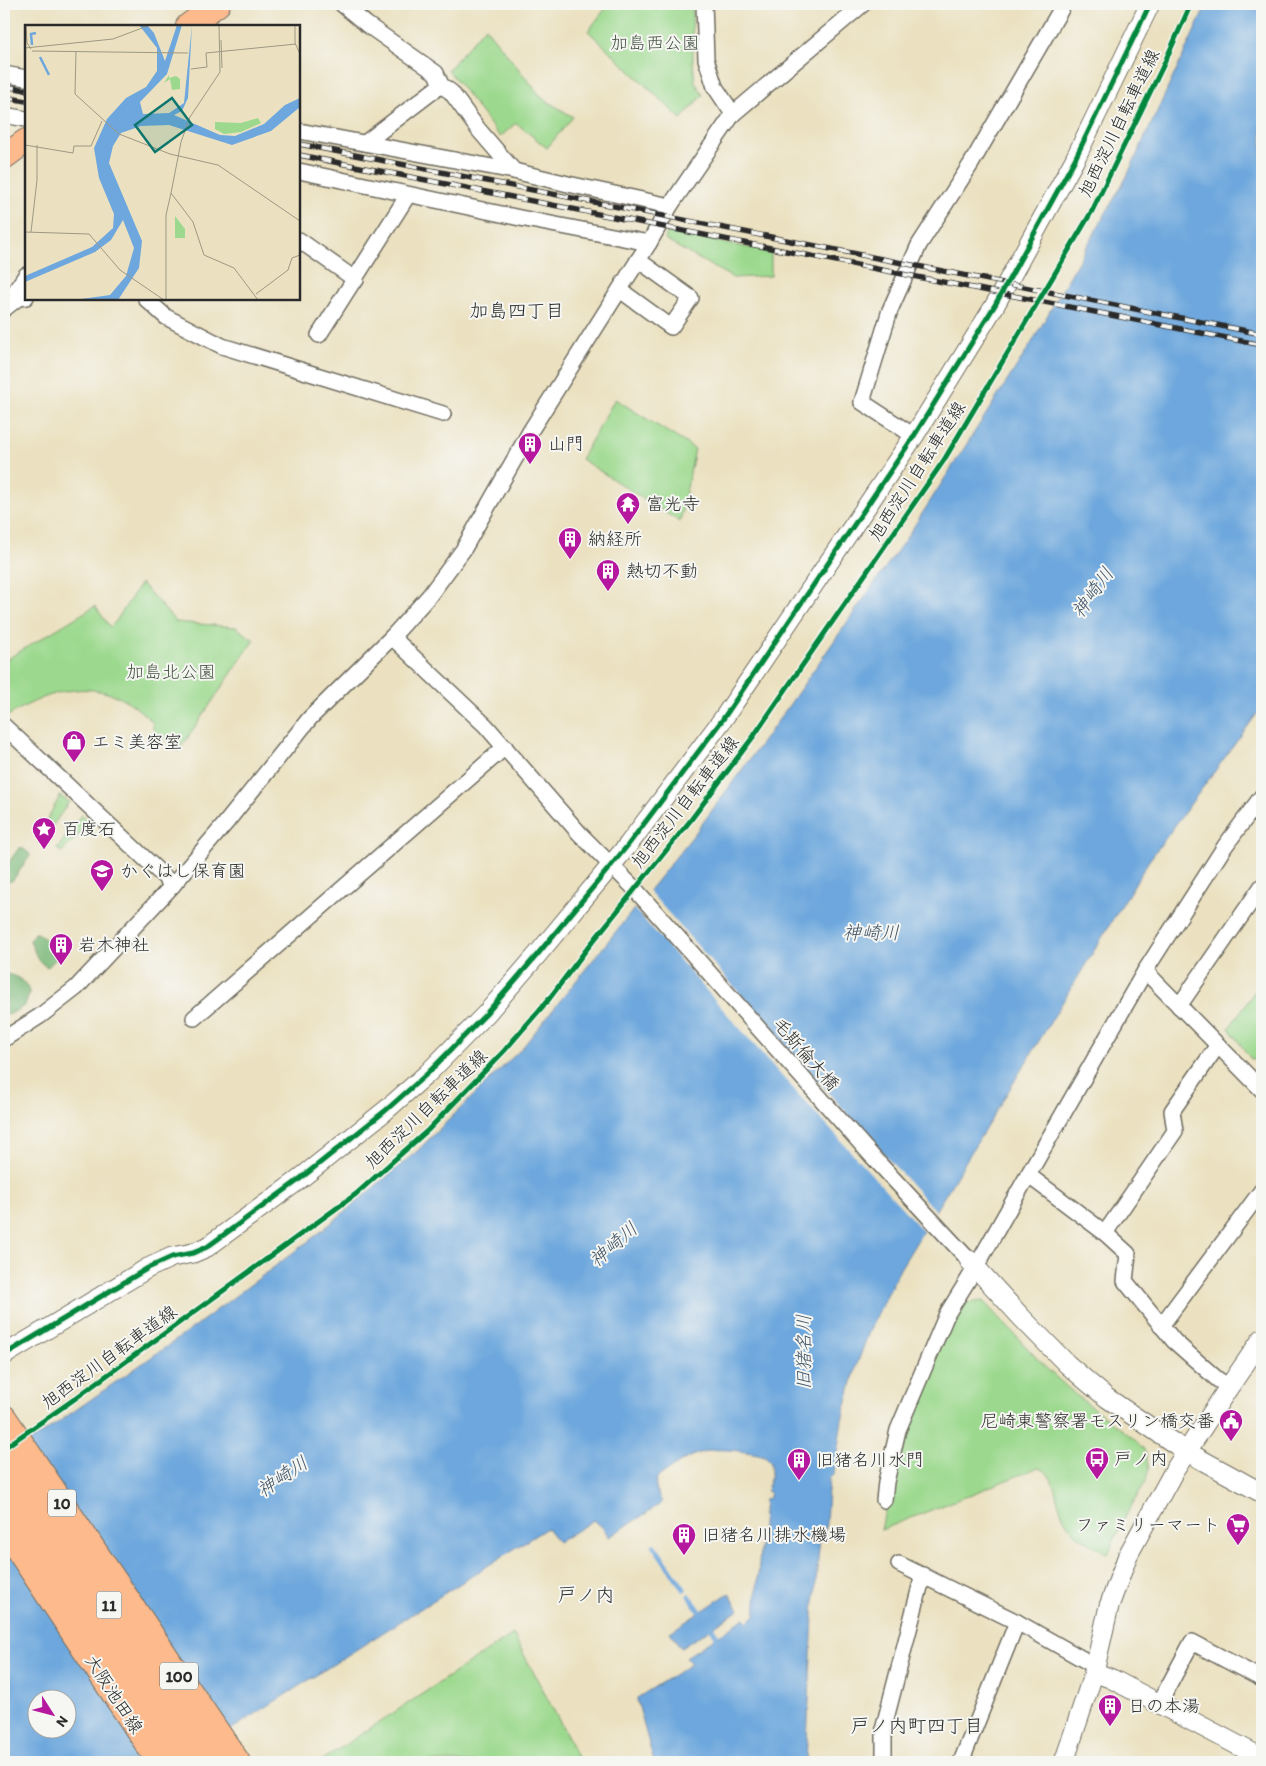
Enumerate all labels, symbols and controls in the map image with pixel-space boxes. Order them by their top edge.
inset map [25,25,300,300]
park label: 加島西公園 [610,32,700,54]
street label: 旭西淀川自転車道線 [1074,45,1164,201]
district label: 加島四丁目 [469,299,565,322]
street label: 旭西淀川自転車道線 [864,397,970,545]
building icon: 山門 [517,431,543,465]
place label: 山門 [548,433,584,455]
temple icon: 富光寺 [615,491,641,525]
place label: 富光寺 [646,493,700,515]
building icon: 納経所 [557,526,583,560]
place label: 納経所 [588,528,642,550]
building icon: 熱切不動 [595,558,621,592]
place label: 熱切不動 [626,560,698,582]
water label: 神崎川 [1066,562,1118,622]
park label: 加島北公園 [126,661,216,683]
shop icon: エミ美容室 [61,729,87,763]
place label: エミ美容室 [92,731,182,753]
street label: 旭西淀川自転車道線 [626,731,744,873]
place icon: 百度石 [31,816,57,850]
place label: 百度石 [62,818,116,840]
school or university icon: かぐはし保育園 [89,858,115,892]
place label: かぐはし保育園 [120,860,246,882]
water label: 神崎川 [842,921,900,944]
building icon: 岩木神社 [48,932,74,966]
place label: 岩木神社 [78,934,150,956]
street label: 毛斯倫大橋 [768,1013,844,1095]
street label: 旭西淀川自転車道線 [360,1045,492,1173]
water label: 神崎川 [584,1217,642,1272]
street label: 旭西淀川自転車道線 [37,1300,181,1414]
water label: 旧猪名川 [792,1314,815,1390]
public building icon: 尼崎東警察署モスリン橋交番 [1218,1408,1244,1442]
place label: 尼崎東警察署モスリン橋交番 [980,1410,1214,1432]
bus stop icon: 戸ノ内 [1084,1446,1110,1480]
building icon: 旧猪名川水門 [786,1447,812,1481]
place label: 戸ノ内 [1114,1448,1168,1470]
place label: 旧猪名川水門 [816,1449,924,1471]
water label: 神崎川 [252,1451,312,1502]
road number: 10 [48,1490,76,1516]
supermarket icon: ファミリーマート [1225,1512,1251,1546]
place label: ファミリーマート [1076,1514,1220,1536]
building icon: 旧猪名川排水機場 [671,1522,697,1556]
place label: 旧猪名川排水機場 [702,1524,846,1546]
district label: 戸ノ内 [557,1583,615,1606]
road number: 11 [96,1592,122,1618]
street label: 大阪池田線 [80,1650,148,1738]
road number: 100 [160,1662,198,1690]
north arrow [28,1688,78,1738]
building icon: 日の本湯 [1097,1693,1123,1727]
place label: 日の本湯 [1128,1695,1200,1717]
text: N [52,1713,72,1730]
district label: 戸ノ内町四丁目 [850,1714,984,1737]

